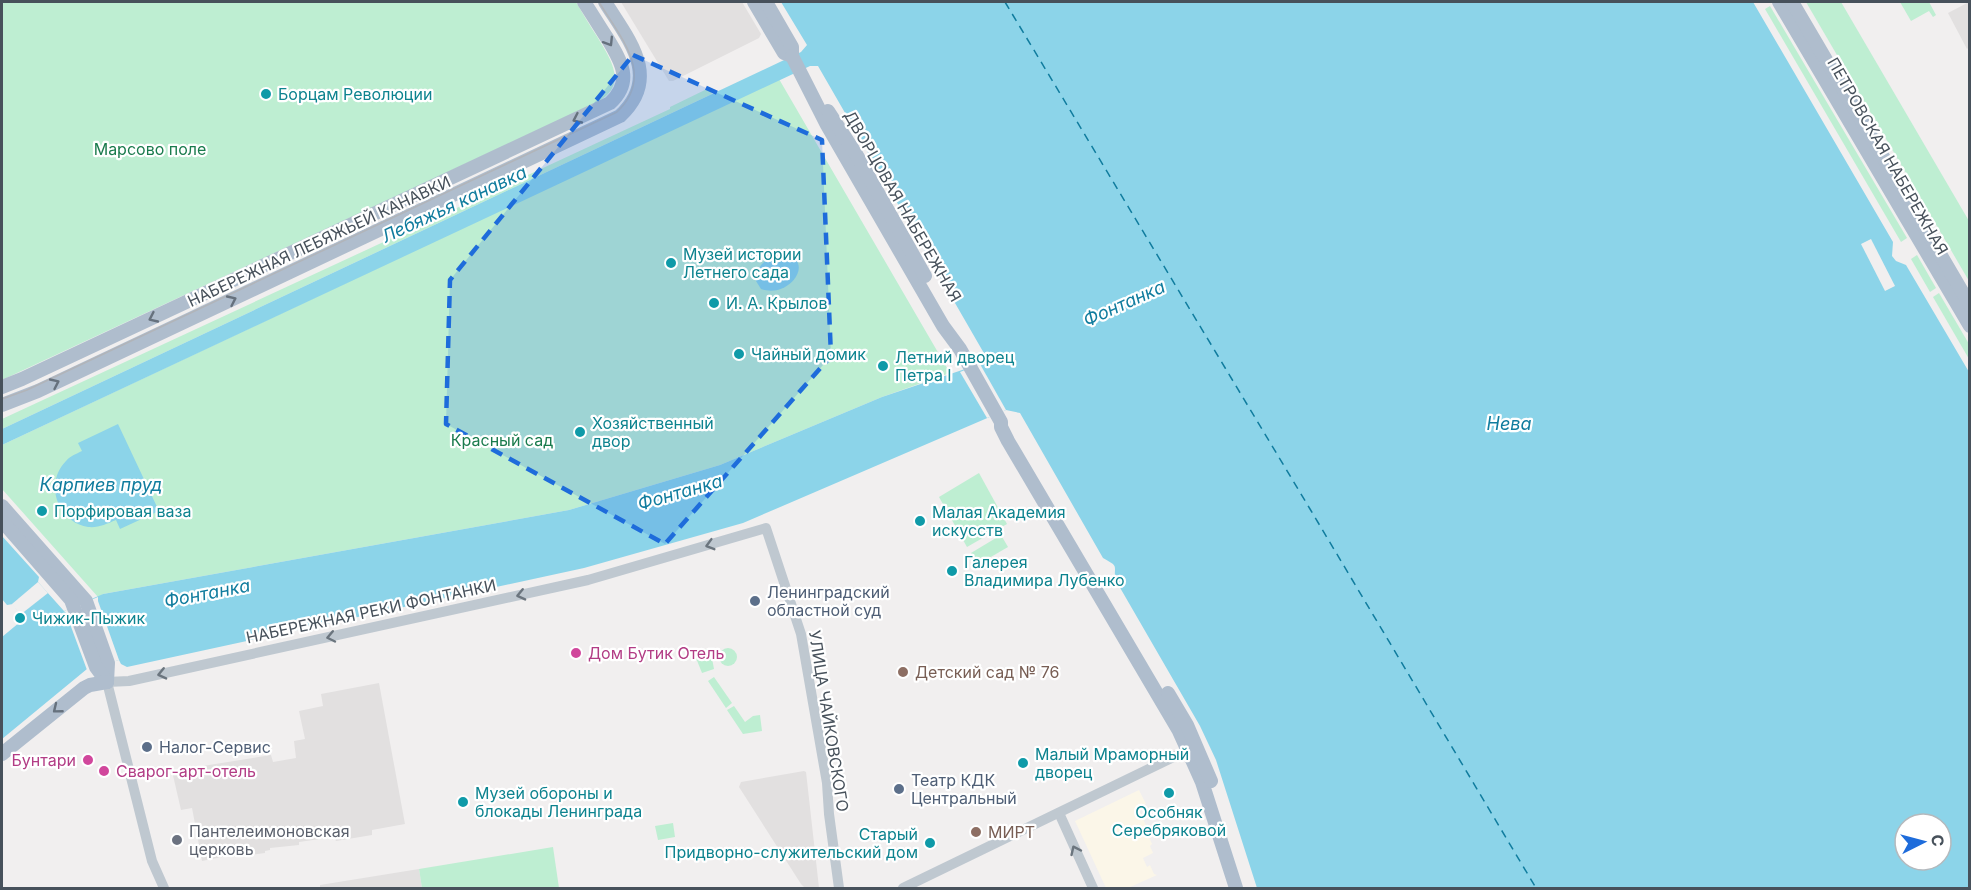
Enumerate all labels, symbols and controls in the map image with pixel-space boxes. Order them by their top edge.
one-way arrow [602,36,614,46]
street label: ПЕТРОВСКАЯ НАБЕРЕЖНАЯ [1823,54,1953,258]
place label: Борцам Революции [278,84,432,104]
marker: Борцам Революции [259,87,273,101]
street label: ДВОРЦОВАЯ НАБЕРЕЖНАЯ [840,107,966,305]
one-way arrow [572,112,583,124]
park label: Марсово поле [94,139,206,159]
water label: Лебяжья канавка [378,161,530,247]
street label: НАБЕРЕЖНАЯ ЛЕБЯЖЬЕЙ КАНАВКИ [184,171,454,311]
place label: Музей истории Летнего сада [683,244,802,282]
marker: Музей истории Летнего сада [664,256,678,270]
water label: Фонтанка [1080,276,1168,330]
place label: И. А. Крылов [726,293,827,313]
one-way arrow [226,295,237,307]
marker: И. А. Крылов [707,296,721,310]
one-way arrow [149,310,160,322]
place label: Чайный домик [751,344,866,364]
marker: Чайный домик [732,347,746,361]
place label: Летний дворец Петра I [895,347,1015,385]
marker: Летний дворец Петра I [876,359,890,373]
one-way arrow [49,378,60,390]
place label: Хозяйственный двор [592,413,714,451]
water label: Нева [1487,413,1531,434]
marker: Хозяйственный двор [573,425,587,439]
park label: Красный сад [451,430,553,450]
water label: Фонтанка [635,470,725,514]
water label: Карпиев пруд [40,474,162,495]
place label: Порфировая ваза [54,501,191,521]
place label: Малая Академия искусств [932,502,1066,540]
marker: Порфировая ваза [35,504,49,518]
marker: Малая Академия искусств [913,514,927,528]
one-way arrow [705,538,716,550]
place label: Галерея Владимира Лубенко [964,552,1125,590]
marker: Галерея Владимира Лубенко [945,564,959,578]
water label: Фонтанка [162,574,252,612]
street label: НАБЕРЕЖНАЯ РЕКИ ФОНТАНКИ [244,575,498,647]
place label: Ленинградский областной суд [767,582,890,620]
one-way arrow [517,588,527,601]
marker: Ленинградский областной суд [748,594,762,608]
place label: Чижик-Пыжик [32,608,145,628]
marker: Чижик-Пыжик [13,611,27,625]
one-way arrow [326,629,336,642]
street label: УЛИЦА ЧАЙКОВСКОГО [805,629,853,813]
place label: Дом Бутик Отель [588,643,724,663]
marker: Дом Бутик Отель [569,646,583,660]
place label: Детский сад № 76 [915,662,1059,682]
marker: Детский сад № 76 [896,665,910,679]
one-way arrow [157,666,167,679]
one-way arrow [53,702,64,713]
place label: Налог-Сервис [159,737,271,757]
marker: Налог-Сервис [140,740,154,754]
place label: Малый Мраморный дворец [1035,744,1189,782]
place label: Бунтари [12,750,76,770]
marker: Бунтари [81,753,95,767]
marker: Малый Мраморный дворец [1016,756,1030,770]
place label: Сварог-арт-отель [116,761,256,781]
marker: Сварог-арт-отель [97,764,111,778]
place label: Театр КДК Центральный [911,770,1017,808]
marker: Театр КДК Центральный [892,782,906,796]
place label: Музей обороны и блокады Ленинграда [475,783,642,821]
marker: Особняк Серебряковой [1162,786,1176,800]
marker: Музей обороны и блокады Ленинграда [456,795,470,809]
place label: Особняк Серебряковой [1112,802,1226,840]
north arrow [1893,812,1953,872]
place label: Пантелеимоновская церковь [189,821,350,859]
place label: МИРТ [988,822,1035,842]
place label: Старый Придворно-служительский дом [665,824,918,862]
marker: МИРТ [969,825,983,839]
marker: Пантелеимоновская церковь [170,833,184,847]
text: С [1927,833,1948,848]
marker: Старый Придворно-служительский дом [923,836,937,850]
one-way arrow [1071,845,1083,856]

